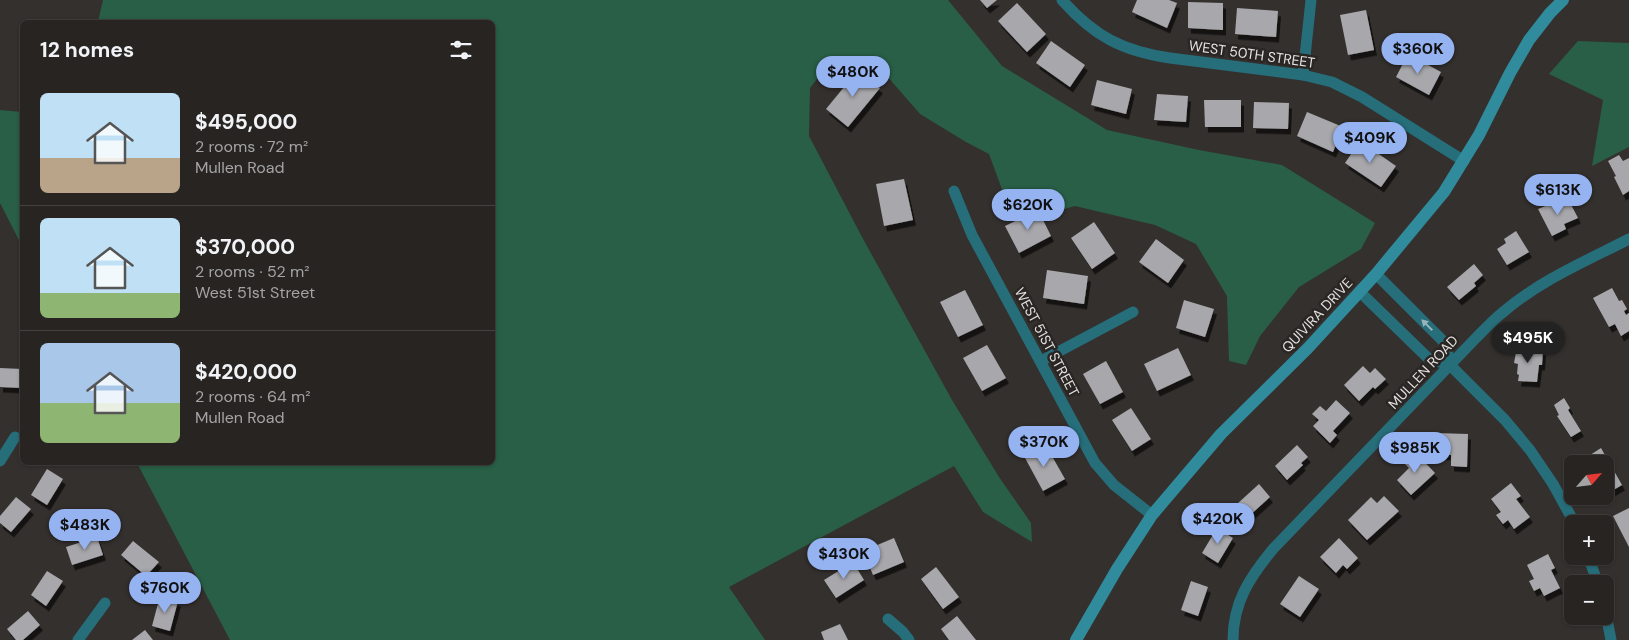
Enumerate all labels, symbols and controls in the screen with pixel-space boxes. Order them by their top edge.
pin: $360K [1383,32,1453,75]
text: 12 homes [40,36,134,64]
icon: filters [447,36,475,64]
street label: WEST 50TH STREET [1188,36,1316,72]
text: $360K [1392,38,1444,59]
pin: $480K [818,56,888,98]
text: $480K [827,61,879,82]
text: $495,000 [195,108,297,136]
icon: home [80,113,140,173]
pin: $409K [1335,121,1405,164]
text: $409K [1344,127,1396,148]
text: 2 rooms · 72 m² [195,136,308,157]
text: Mullen Road [195,157,285,178]
pin: $613K [1523,174,1593,216]
text: $613K [1535,179,1581,200]
pin: $620K [993,188,1063,231]
text: $620K [1003,194,1053,215]
text: $370,000 [195,233,295,261]
icon: home [80,238,140,298]
text: 2 rooms · 52 m² [195,261,310,282]
street label: QUIVIRA DRIVE [1278,274,1356,356]
text: West 51st Street [195,282,315,303]
street label: WEST 51ST STREET [1011,284,1083,400]
one-way arrow [1421,319,1433,331]
pin: $495K [1493,322,1563,364]
text: $495K [1503,327,1553,348]
street label: MULLEN ROAD [1384,331,1462,413]
text: $420,000 [195,358,297,386]
icon: home [80,363,140,423]
text: 2 rooms · 64 m² [195,386,311,407]
text: Mullen Road [195,407,285,428]
pin: $370K [1009,426,1079,468]
text: $370K [1019,431,1069,452]
pin: $985K [1380,432,1450,474]
text: $985K [1390,437,1440,458]
north arrow [1564,455,1614,505]
map controls [1564,455,1614,625]
pin: $420K [1183,502,1253,545]
pin: $483K [50,508,120,551]
text: $420K [1193,508,1243,529]
text: $483K [60,514,110,535]
button: + [1564,515,1614,565]
pin: $430K [809,538,879,580]
text: $430K [818,543,870,564]
pin: $760K [130,572,200,614]
button: − [1564,575,1614,625]
text: $760K [140,577,190,598]

